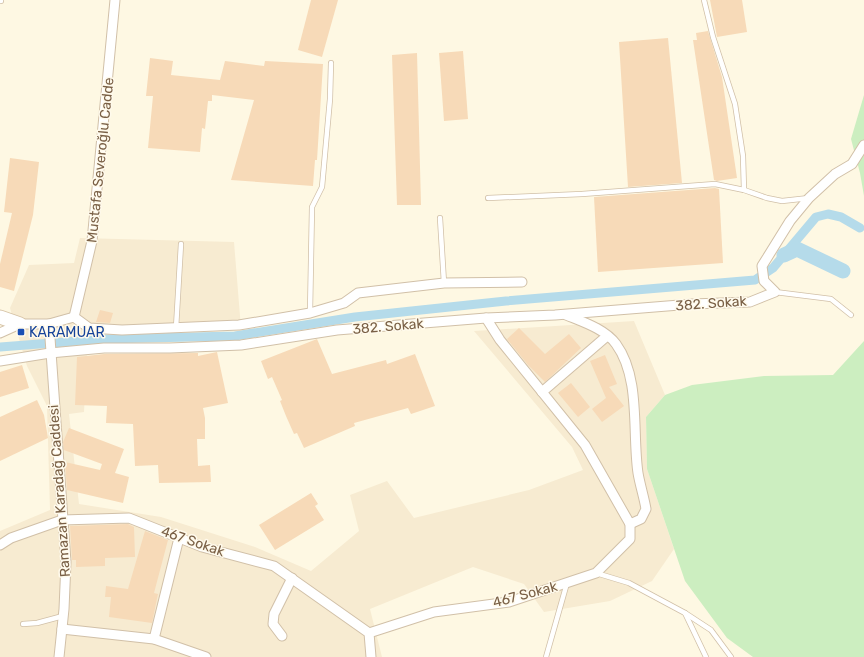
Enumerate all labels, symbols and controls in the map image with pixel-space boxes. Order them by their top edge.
street label: Mustafa Severoğlu Cadde [83,76,118,244]
street label: 382. Sokak [675,292,748,314]
street label: 382. Sokak [352,315,425,338]
place label: KARAMUAR [29,324,105,341]
marker: KARAMUAR [16,327,26,337]
street label: Ramazan Karadağ Caddesi [45,404,74,578]
street label: 467 Sokak [159,523,228,561]
street label: 467 Sokak [491,578,560,611]

